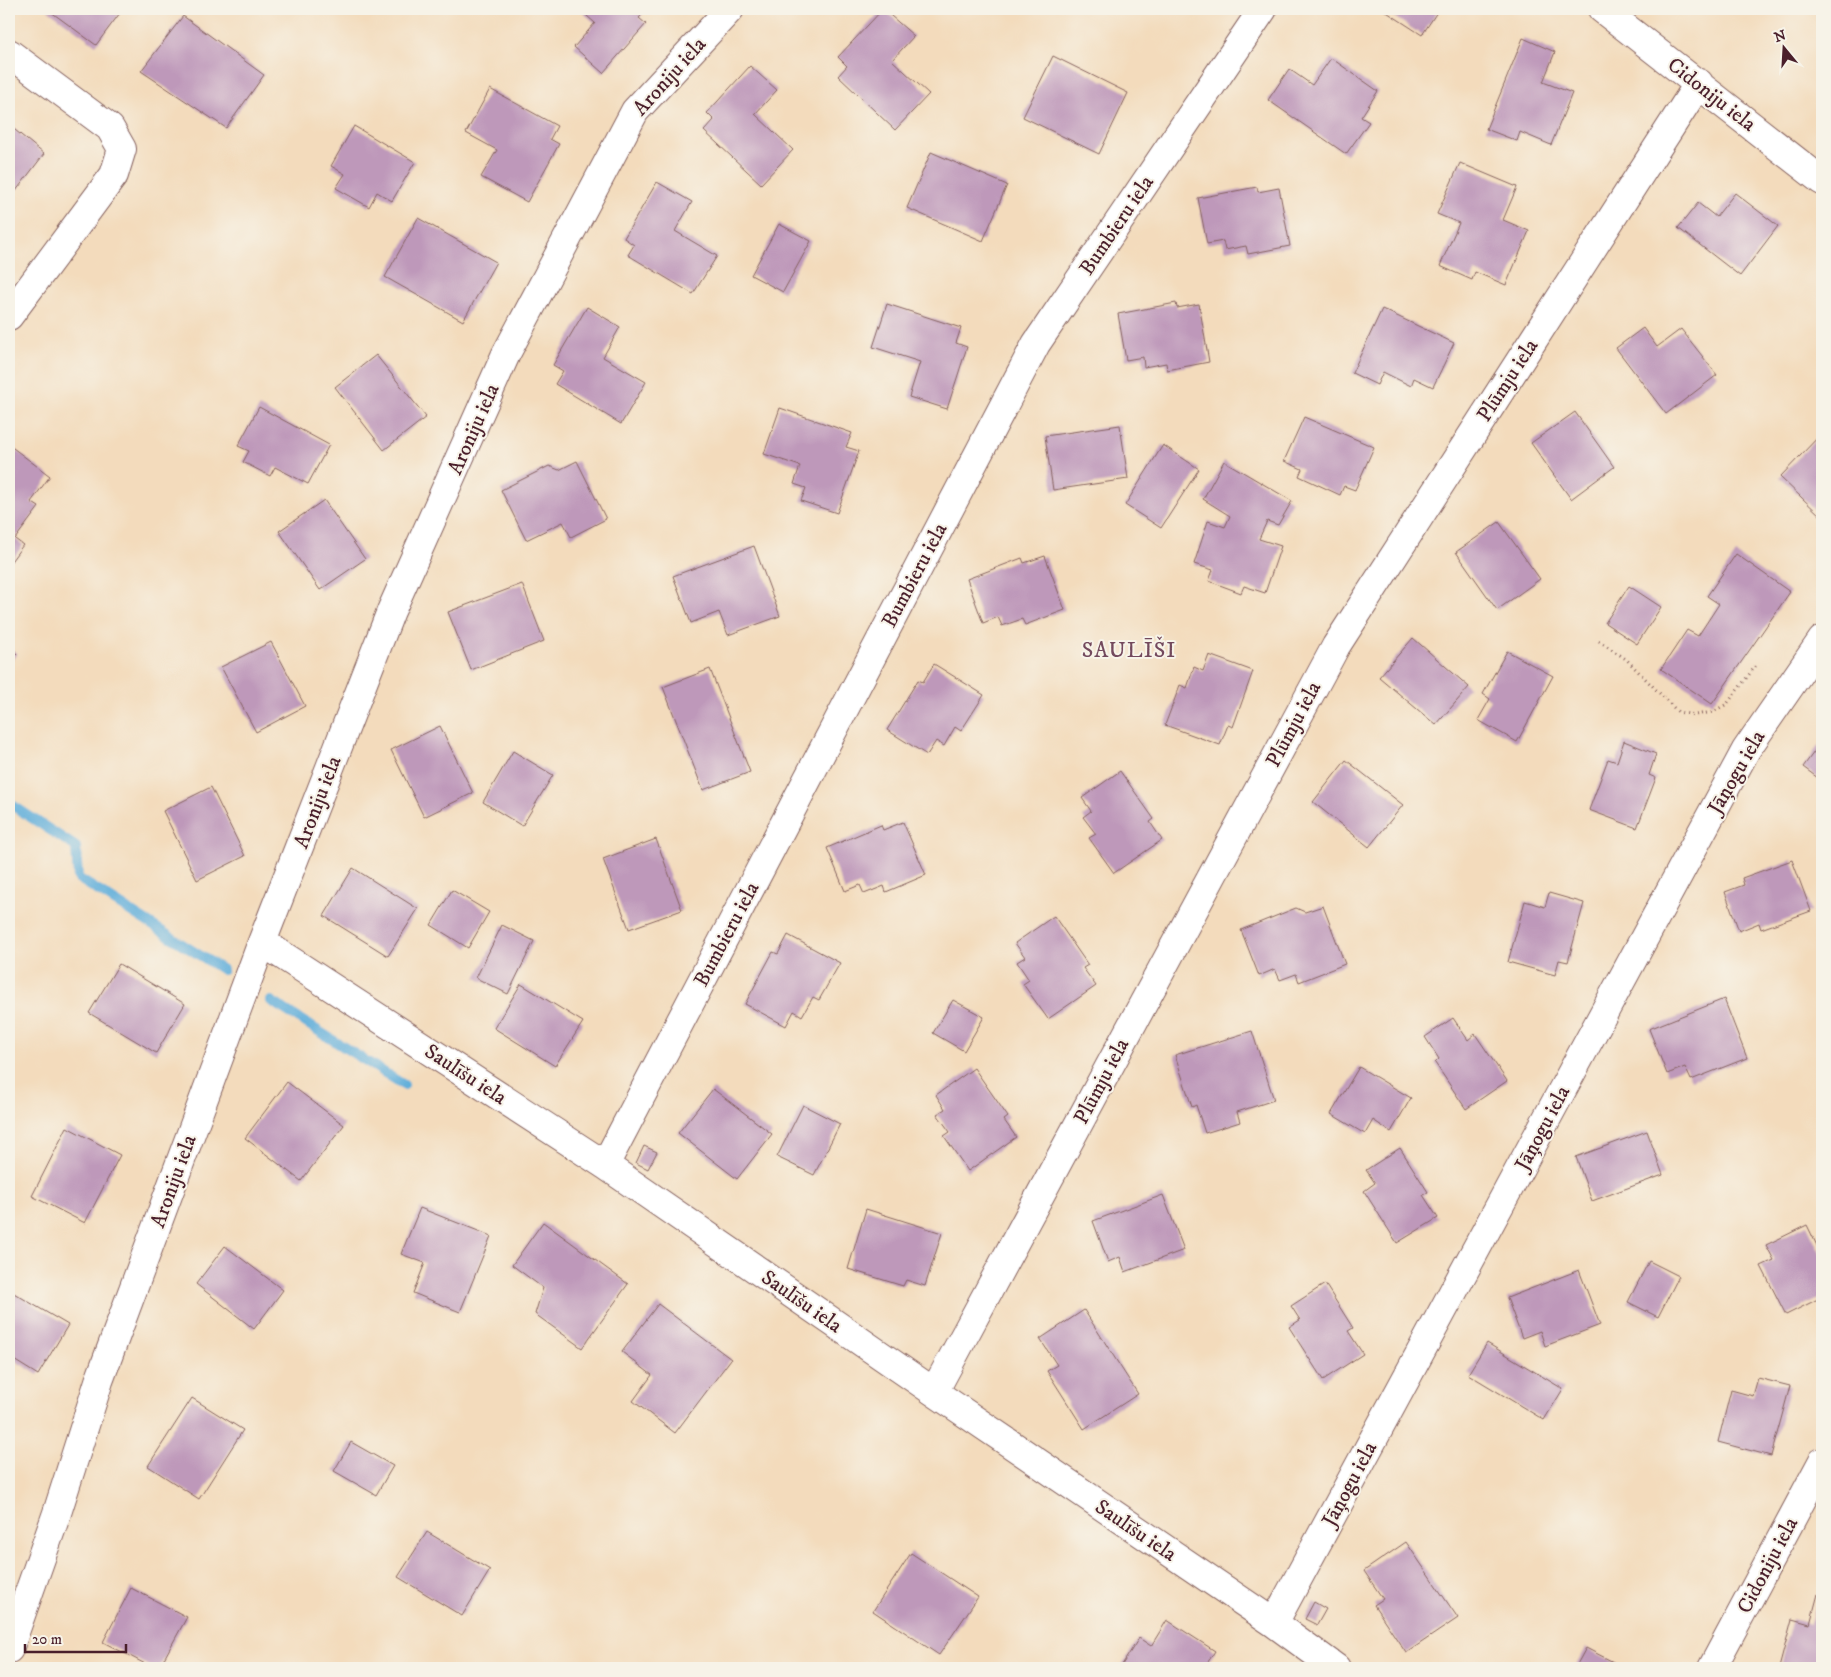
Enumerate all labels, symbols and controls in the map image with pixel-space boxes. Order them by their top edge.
north arrow [1758,22,1808,72]
text: N [1772,26,1789,47]
street label: Aroniju iela [628,32,712,121]
street label: Cidoniju iela [1662,52,1761,138]
street label: Bumbieru iela [1074,171,1160,280]
street label: Plūmju iela [1472,334,1544,427]
street label: Aroniju iela [442,380,506,479]
street label: Bumbieru iela [876,519,953,632]
district label: SAULĪŠI [1082,636,1176,664]
street label: Plūmju iela [1261,677,1327,772]
street label: Jāņogu iela [1702,726,1771,821]
street label: Aroniju iela [288,752,347,852]
street label: Bumbieru iela [688,878,765,991]
street label: Plūmju iela [1069,1034,1135,1129]
street label: Saulīšu iela [419,1039,512,1111]
street label: Jāņogu iela [1509,1082,1576,1177]
street label: Aroniju iela [145,1131,203,1231]
street label: Saulīšu iela [756,1265,847,1339]
street label: Jāņogu iela [1316,1438,1383,1533]
street label: Saulīšu iela [1090,1494,1181,1568]
street label: Cidoniju iela [1732,1513,1804,1618]
scale bar [25,1622,126,1654]
text: 20 m [32,1630,62,1649]

